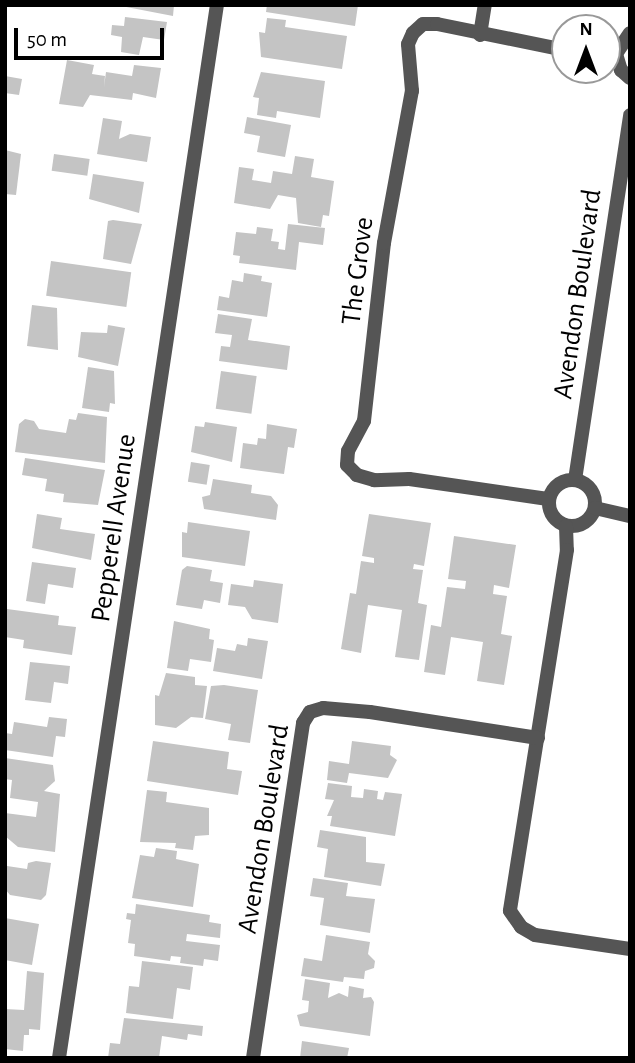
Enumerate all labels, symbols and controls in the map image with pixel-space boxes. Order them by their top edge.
scale bar [18,14,168,58]
north arrow [551,14,621,84]
text: N [579,20,593,39]
text: 50 m [27,29,67,50]
street label: Avendon Boulevard [547,187,609,401]
street label: The Grove [335,215,381,327]
street label: Pepperell Avenue [84,432,144,624]
street label: Avendon Boulevard [231,722,297,936]

